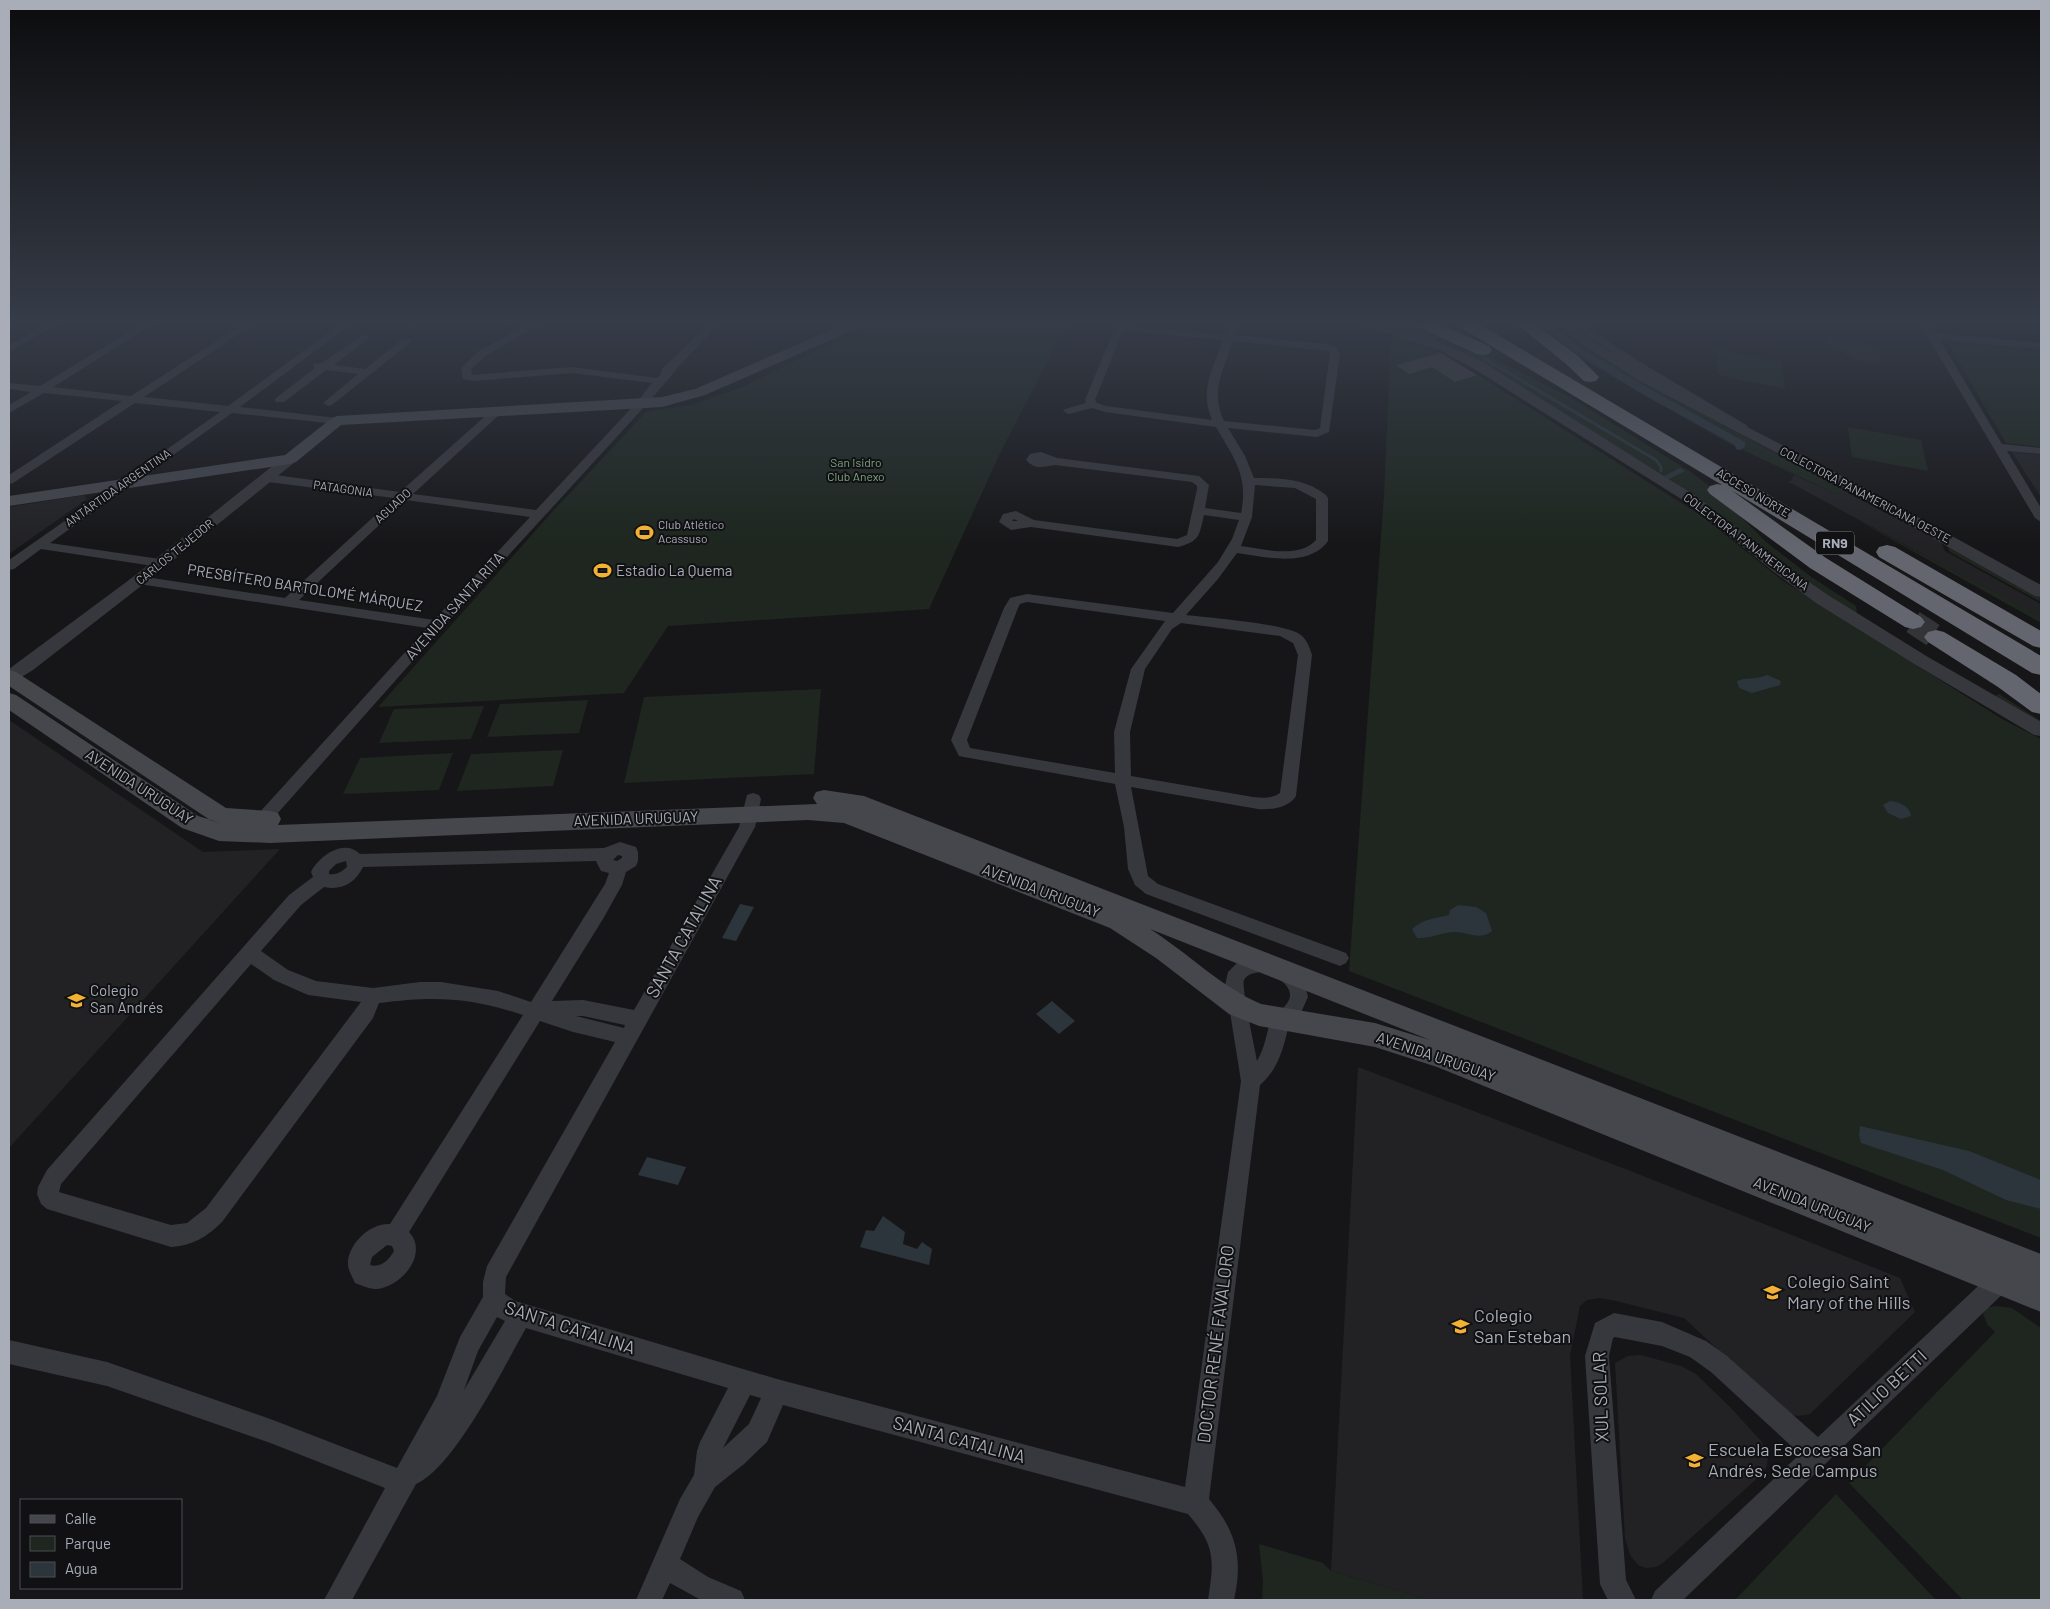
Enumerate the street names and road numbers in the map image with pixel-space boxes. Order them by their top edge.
street label: COLECTORA PANAMERICANA OESTE [1778,443,1953,545]
street label: ANTÁRTIDA ARGENTINA [62,445,173,529]
street label: ACCESO NORTE [1714,465,1793,519]
street label: PATAGONIA [312,477,374,499]
street label: AGUADO [371,485,413,526]
street label: COLECTORA PANAMERICANA [1681,490,1812,593]
street label: CARLOS TEJEDOR [133,516,216,587]
road number: RN9 [1816,532,1854,554]
street label: AVENIDA SANTA RITA [401,548,507,663]
street label: PRESBÍTERO BARTOLOMÉ MÁRQUEZ [186,560,424,615]
street label: AVENIDA URUGUAY [82,745,197,828]
street label: AVENIDA URUGUAY [573,807,699,829]
street label: AVENIDA URUGUAY [980,859,1103,921]
street label: SANTA CATALINA [640,872,726,1001]
street label: AVENIDA URUGUAY [1374,1027,1498,1085]
street label: AVENIDA URUGUAY [1751,1172,1874,1236]
street label: DOCTOR RENÉ FAVALORO [1192,1244,1238,1444]
street label: SANTA CATALINA [502,1296,639,1359]
street label: ATILIO BETTI [1842,1345,1931,1430]
street label: XUL SOLAR [1587,1351,1613,1443]
street label: SANTA CATALINA [891,1411,1028,1467]

